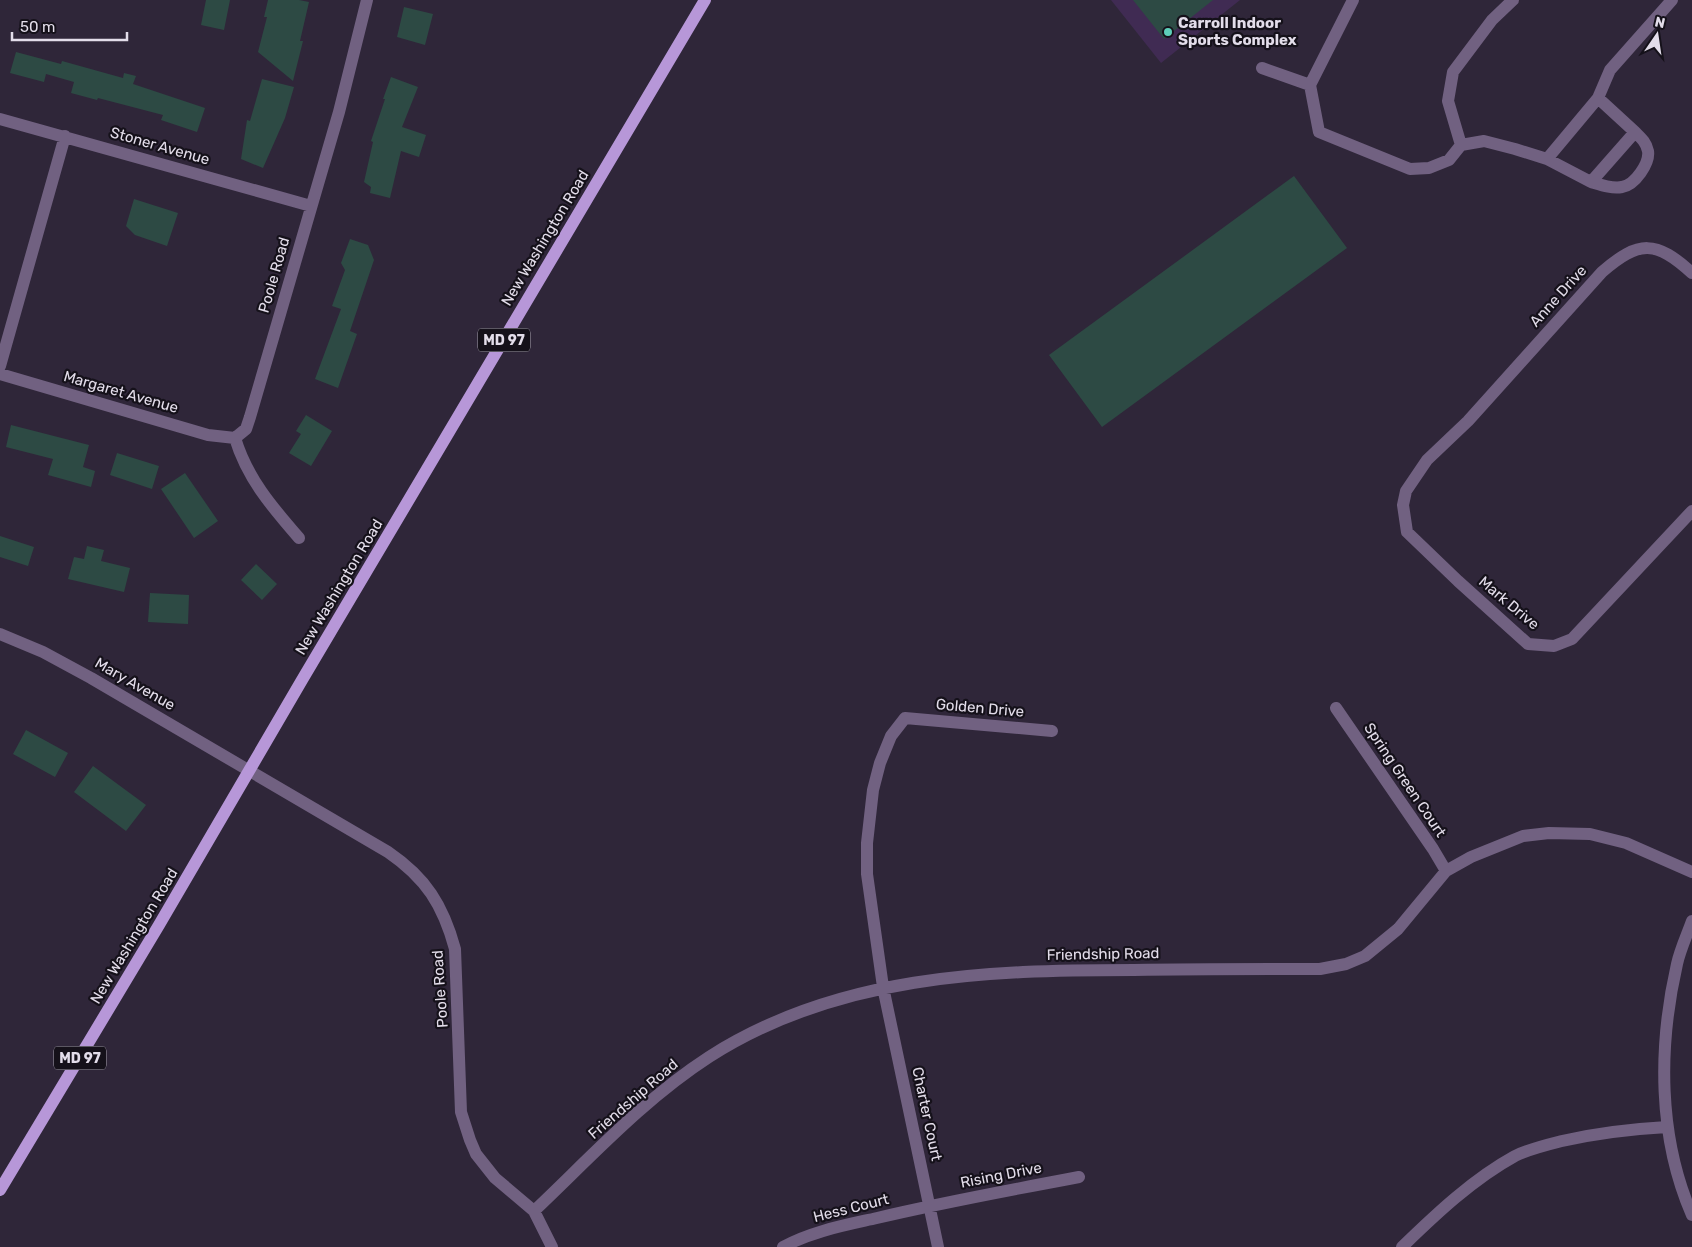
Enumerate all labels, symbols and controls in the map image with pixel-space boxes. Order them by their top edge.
scale bar [12,10,128,42]
north arrow [1632,10,1682,60]
text: N [1653,13,1667,32]
place label: Carroll Indoor Sports Complex [1178,14,1297,49]
text: 50 m [20,18,55,36]
marker: Carroll Indoor Sports Complex [1162,26,1174,38]
street label: Stoner Avenue [108,123,212,169]
street label: New Washington Road [497,167,593,309]
street label: Poole Road [255,235,293,315]
street label: Anne Drive [1526,262,1590,330]
road number: MD 97 [478,328,530,352]
street label: Margaret Avenue [62,367,180,417]
street label: New Washington Road [291,516,387,658]
street label: Mark Drive [1475,573,1543,633]
street label: Mary Avenue [92,654,178,714]
street label: Golden Drive [935,695,1025,721]
street label: Spring Green Court [1360,719,1450,841]
street label: New Washington Road [86,865,182,1007]
street label: Friendship Road [1046,944,1160,964]
street label: Poole Road [428,949,452,1029]
road number: MD 97 [54,1046,106,1070]
street label: Friendship Road [585,1055,681,1143]
street label: Charter Court [908,1065,946,1163]
street label: Rising Drive [959,1158,1043,1192]
street label: Hess Court [811,1190,891,1226]

